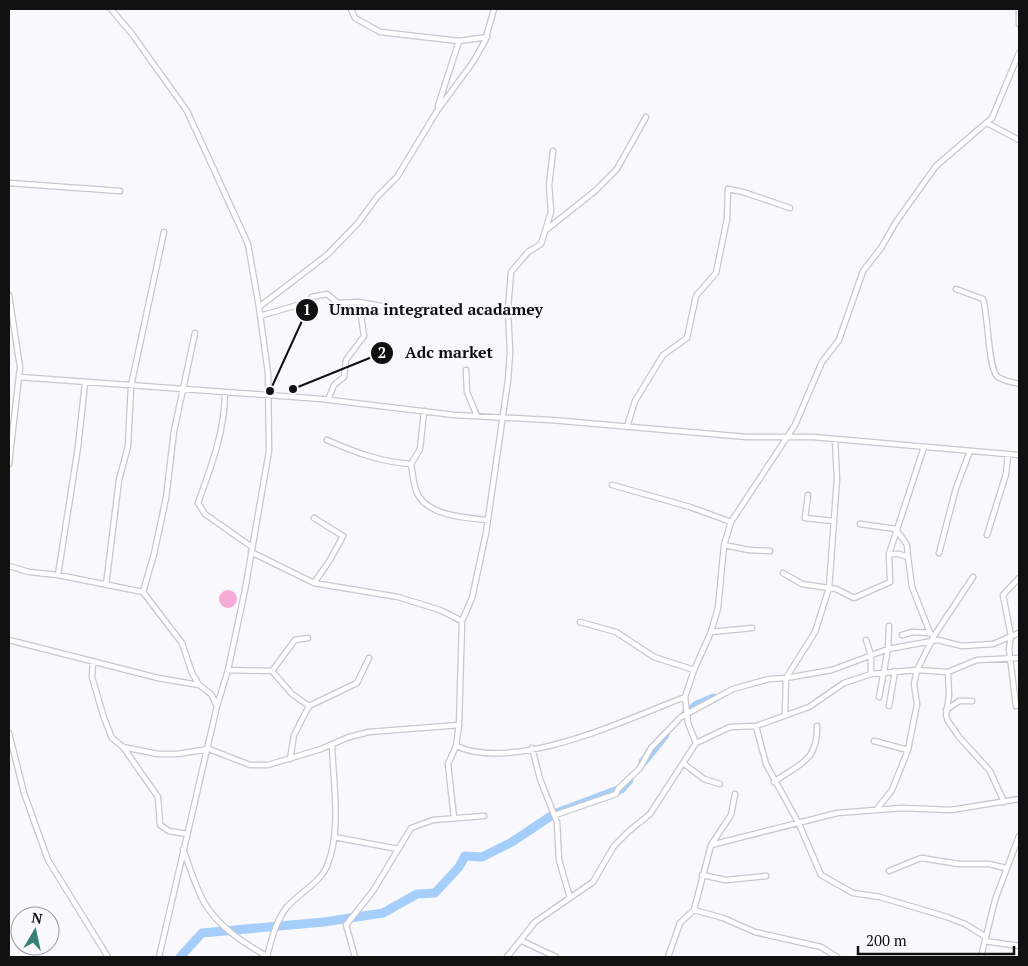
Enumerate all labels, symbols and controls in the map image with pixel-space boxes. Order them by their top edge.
callout: Umma integrated acadamey [294,294,553,325]
text: Umma integrated acadamey [329,298,544,320]
text: 1 [303,299,311,319]
callout: Adc market [370,337,503,368]
text: Adc market [405,341,494,363]
text: 2 [378,342,386,362]
north arrow [10,906,60,956]
text: N [30,907,44,928]
scale bar [858,924,1014,956]
text: 200 m [866,930,907,950]

